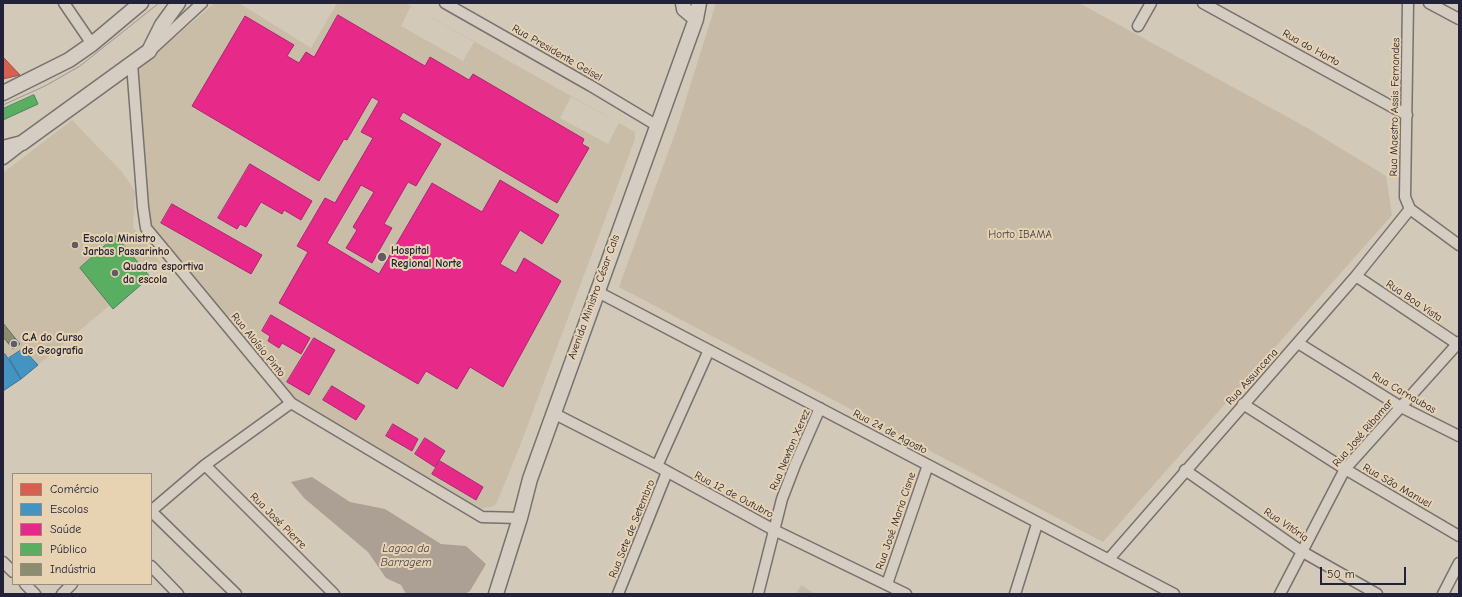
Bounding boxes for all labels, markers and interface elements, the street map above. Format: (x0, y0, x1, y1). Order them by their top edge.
street label: Rua Presidente Geisel (509, 22, 605, 84)
street label: Rua do Horto (1280, 27, 1342, 69)
street label: Rua Maestro Assis Fernandes (1387, 37, 1403, 177)
park label: Horto IBAMA (988, 228, 1052, 242)
place label: Escola Ministro Jarbas Passarinho (83, 232, 169, 258)
street label: Avenida Ministro César Cals (565, 233, 623, 361)
marker: Escola Ministro Jarbas Passarinho (70, 240, 80, 250)
place label: Hospital Regional Norte (391, 244, 461, 270)
marker: Hospital Regional Norte (376, 251, 388, 263)
place label: Quadra esportiva da escola (123, 260, 204, 286)
marker: Quadra esportiva da escola (110, 268, 120, 278)
street label: Rua Boa Vista (1383, 277, 1445, 325)
street label: Rua Aloísio Pinto (228, 310, 288, 380)
place label: C.A do Curso de Geografia (22, 331, 83, 357)
marker: C.A do Curso de Geografia (9, 339, 19, 349)
street label: Rua Assuncena (1223, 346, 1281, 408)
street label: Rua Carnaubas (1370, 369, 1438, 417)
street label: Rua José Ribamar (1330, 396, 1396, 470)
street label: Rua Newton Xerez (767, 407, 813, 493)
street label: Rua 24 de Agosto (851, 407, 929, 457)
street label: Rua São Manuel (1360, 461, 1434, 511)
street label: Rua 12 de Outubro (692, 469, 776, 521)
street label: Rua José Maria Cisne (873, 470, 919, 572)
legend (12, 473, 152, 585)
street label: Rua Sete de Setembro (606, 478, 658, 580)
text: Comércio (50, 482, 99, 496)
street label: Rua José Pierre (247, 490, 309, 552)
text: Escolas (50, 502, 88, 516)
street label: Rua Vitória (1261, 505, 1311, 545)
text: Saúde (50, 522, 81, 536)
text: Público (50, 542, 87, 556)
water label: Lagoa da Barragem (380, 542, 432, 570)
scale bar (1322, 559, 1408, 585)
text: Indústria (50, 562, 96, 576)
text: 50 m (1327, 567, 1355, 581)

